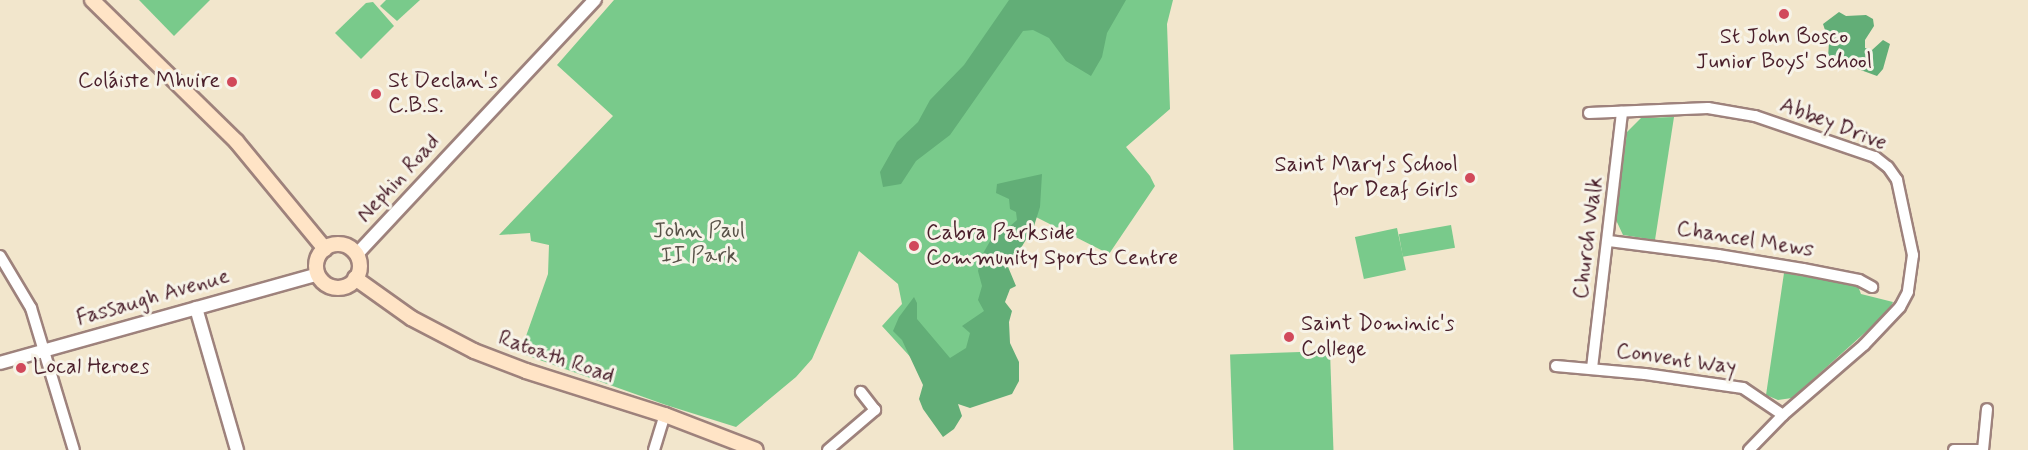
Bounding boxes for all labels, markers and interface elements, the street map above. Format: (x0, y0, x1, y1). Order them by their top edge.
marker: St John Bosco Junior Boys' School (1777, 7, 1791, 21)
place label: St John Bosco Junior Boys' School (1696, 24, 1872, 76)
place label: St Declan's C.B.S. (388, 68, 490, 119)
place label: Coláiste Mhuire (76, 69, 220, 95)
marker: Coláiste Mhuire (225, 75, 239, 89)
marker: St Declan's C.B.S. (369, 87, 383, 101)
street label: Abbey Drive (1776, 93, 1890, 157)
street label: Nephin Road (352, 130, 446, 228)
place label: Saint Mary's School for Deaf Girls (1274, 152, 1458, 204)
marker: Saint Mary's School for Deaf Girls (1463, 171, 1477, 185)
street label: Church Walk (1568, 175, 1610, 301)
street label: Chancel Mews (1675, 216, 1815, 264)
park label: John Paul II Park (653, 218, 745, 270)
place label: Cabra Parkside Community Sports Centre (926, 220, 1182, 272)
marker: Cabra Parkside Community Sports Centre (907, 239, 921, 253)
street label: Fassaugh Avenue (73, 263, 233, 333)
place label: Saint Dominic's College (1301, 311, 1455, 362)
street label: Ratoath Road (494, 326, 618, 390)
marker: Saint Dominic's College (1282, 330, 1296, 344)
street label: Convent Way (1613, 338, 1739, 382)
place label: Local Heroes (33, 355, 150, 381)
marker: Local Heroes (14, 361, 28, 375)

